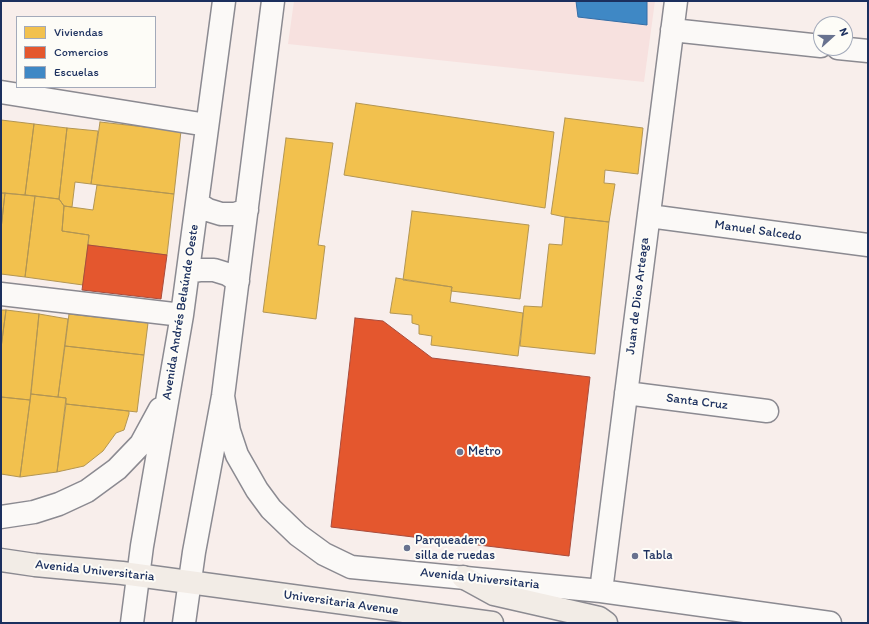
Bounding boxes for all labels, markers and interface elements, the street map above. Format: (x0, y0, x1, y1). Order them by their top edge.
legend (16, 16, 156, 88)
north arrow (813, 16, 853, 56)
text: Viviendas (54, 25, 103, 39)
text: N (836, 26, 851, 38)
text: Comercios (54, 45, 108, 59)
text: Escuelas (54, 65, 99, 79)
street label: Manuel Salcedo (713, 217, 803, 245)
street label: Avenida Andrés Belaúnde Oeste (159, 223, 203, 401)
street label: Juan de Dios Arteaga (623, 237, 653, 355)
street label: Santa Cruz (665, 390, 729, 414)
place label: Metro (468, 444, 501, 460)
marker: Metro (455, 447, 465, 457)
place label: Parqueadero silla de ruedas (415, 533, 495, 564)
marker: Parqueadero silla de ruedas (402, 543, 412, 553)
place label: Tabla (643, 548, 673, 564)
marker: Tabla (630, 551, 640, 561)
street label: Avenida Universitaria (35, 557, 155, 585)
street label: Avenida Universitaria (420, 565, 540, 593)
street label: Universitaria Avenue (282, 587, 400, 619)

